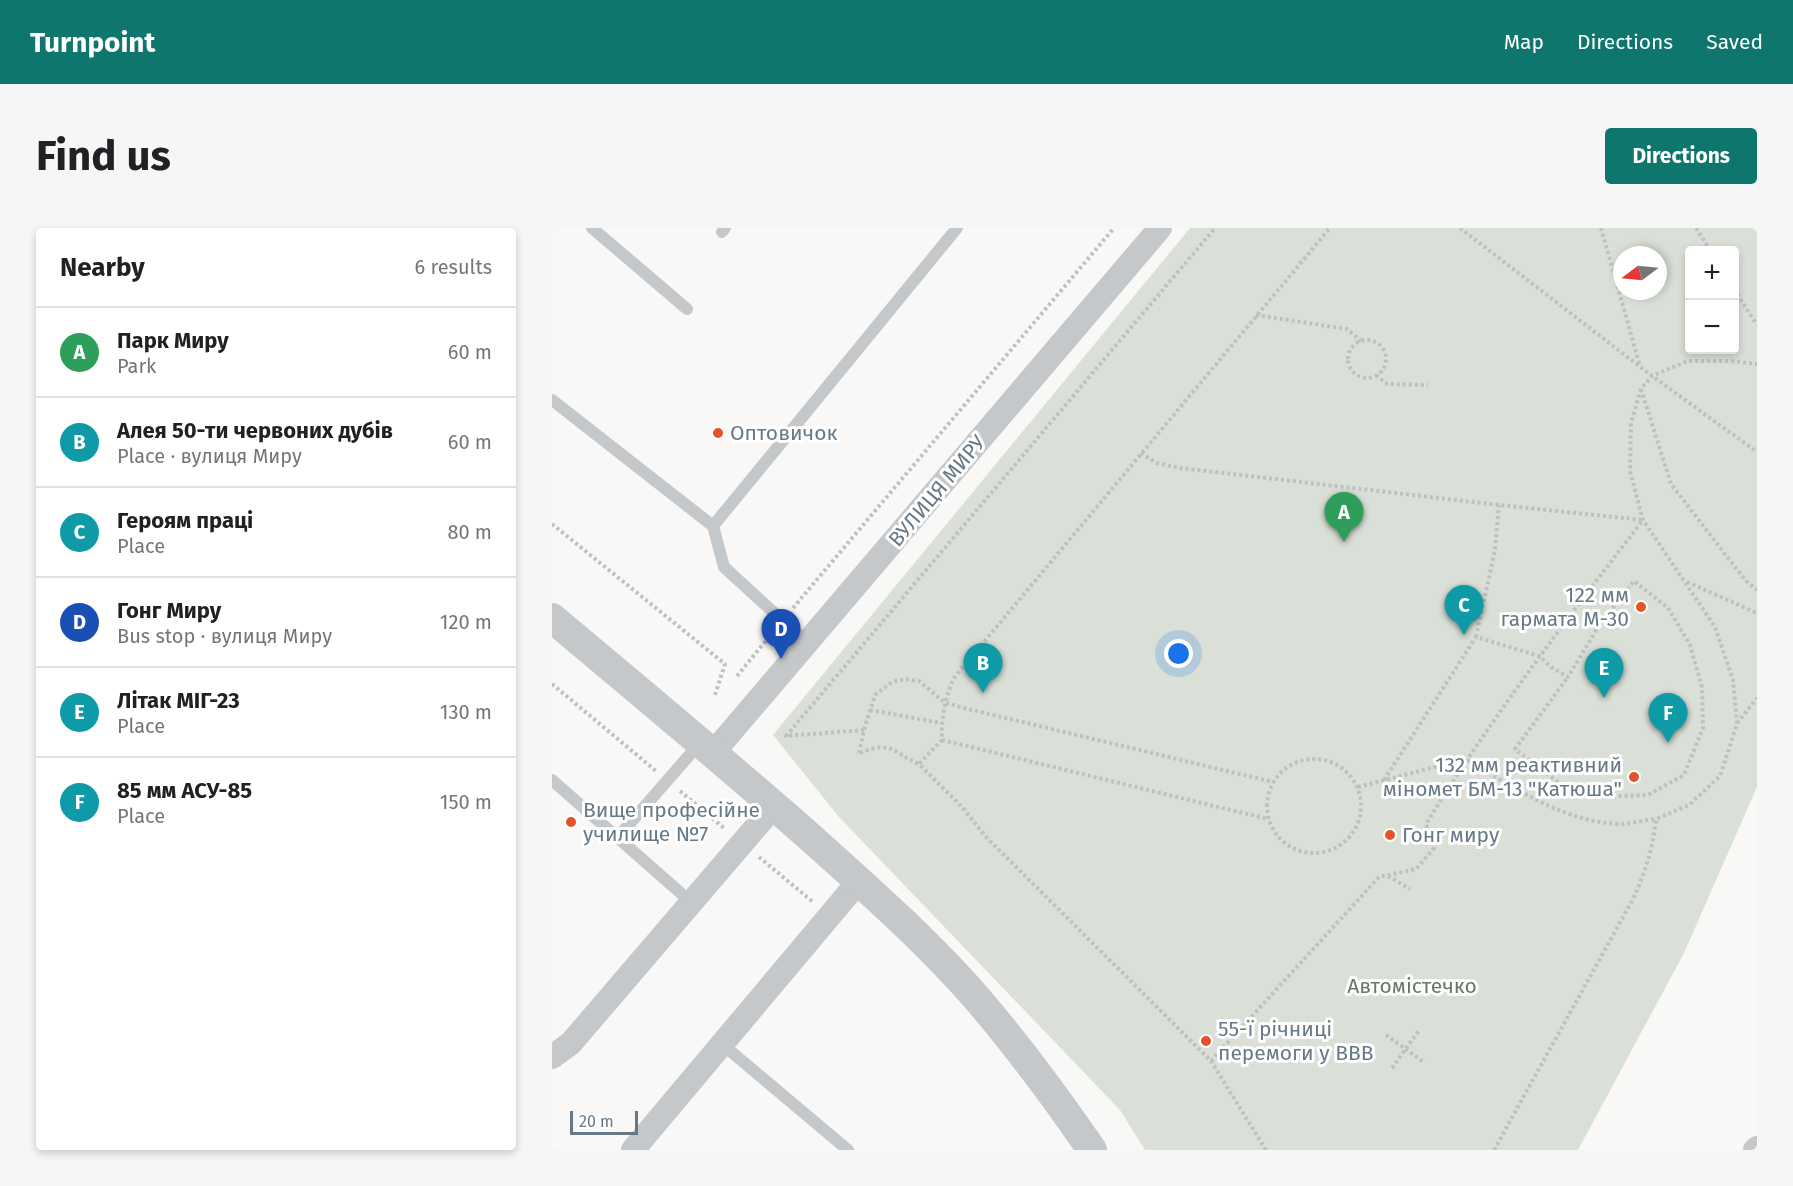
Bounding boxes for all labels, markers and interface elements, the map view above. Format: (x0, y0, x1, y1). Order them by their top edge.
text: Turnpoint (30, 26, 155, 59)
text: Map (1504, 29, 1544, 55)
text: Directions (1577, 29, 1673, 55)
text: Saved (1706, 29, 1763, 55)
button: Directions (1605, 128, 1757, 184)
text: Find us (36, 131, 171, 181)
north arrow (1613, 246, 1667, 300)
map controls (1685, 246, 1739, 354)
button: + (1685, 246, 1739, 300)
text: Nearby (60, 252, 145, 283)
text: 6 results (415, 255, 492, 279)
button: − (1685, 300, 1739, 354)
text: Парк Миру (117, 327, 229, 354)
text: A (74, 340, 85, 364)
text: 60 m (448, 340, 492, 364)
text: Park (117, 354, 156, 378)
text: Алея 50-ти червоних дубів (117, 417, 393, 444)
place label: Оптовичок (730, 420, 837, 446)
marker: Оптовичок (711, 426, 725, 440)
text: B (73, 430, 86, 454)
text: 60 m (448, 430, 492, 454)
street label: ВУЛИЦЯ МИРУ (883, 430, 992, 552)
text: Place · вулиця Миру (117, 444, 302, 468)
pin: A (1324, 492, 1364, 542)
text: Героям працi (117, 507, 253, 534)
text: C (74, 520, 85, 544)
text: 80 m (447, 520, 492, 544)
text: Place (117, 534, 165, 558)
place label: 122 мм гармата М-30 (1500, 582, 1629, 632)
pin: C (1444, 586, 1484, 635)
text: Гонг Миру (117, 597, 221, 624)
marker: 122 мм гармата М-30 (1634, 600, 1648, 614)
text: D (73, 610, 86, 634)
text: 120 m (440, 610, 492, 634)
pin: D (762, 610, 800, 659)
text: Bus stop · вулиця Миру (117, 624, 332, 648)
your location (1164, 639, 1193, 668)
pin: B (964, 644, 1002, 693)
pin: E (1584, 648, 1624, 698)
text: Літак МІГ-23 (117, 687, 240, 714)
pin: F (1648, 694, 1688, 743)
text: E (74, 700, 85, 724)
text: 130 m (440, 700, 492, 724)
text: Place (117, 714, 165, 738)
place label: 132 мм реактивний міномет БМ-13 "Катюша" (1383, 752, 1622, 802)
marker: 132 мм реактивний міномет БМ-13 "Катюша" (1627, 770, 1641, 784)
text: 85 мм АСУ-85 (117, 777, 252, 804)
text: F (75, 790, 84, 814)
text: 150 m (440, 790, 492, 814)
place label: Вище професійне училище №7 (583, 797, 760, 847)
text: Place (117, 804, 165, 828)
marker: Вище професійне училище №7 (564, 815, 578, 829)
place label: Гонг миру (1402, 822, 1500, 848)
marker: Гонг миру (1383, 828, 1397, 842)
park label: Автомістечко (1347, 973, 1477, 999)
place label: 55-ї річниці перемоги у ВВВ (1218, 1016, 1373, 1066)
marker: 55-ї річниці перемоги у ВВВ (1199, 1034, 1213, 1048)
scale bar (570, 1108, 638, 1136)
text: 20 m (579, 1112, 614, 1131)

